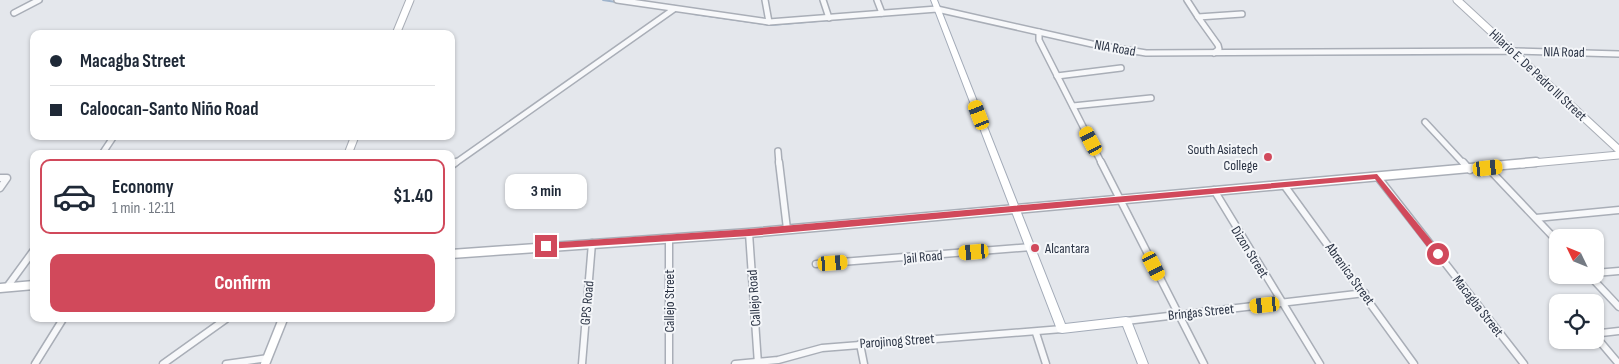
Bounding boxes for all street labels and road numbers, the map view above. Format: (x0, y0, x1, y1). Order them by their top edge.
street label: Hilario E. De Pedro III Street (1486, 25, 1590, 125)
street label: NIA Road (1093, 36, 1137, 60)
street label: NIA Road (1543, 43, 1585, 61)
street label: Dizon Street (1227, 223, 1273, 281)
street label: Abrenica Street (1321, 239, 1378, 308)
street label: Jail Road (902, 247, 943, 267)
street label: Callejo Road (744, 269, 764, 327)
street label: Callejo Street (661, 270, 678, 332)
street label: Macagba Street (1449, 272, 1507, 340)
street label: GPS Road (577, 280, 597, 326)
street label: Bringas Street (1167, 300, 1235, 324)
street label: Parojinog Street (859, 330, 935, 352)

